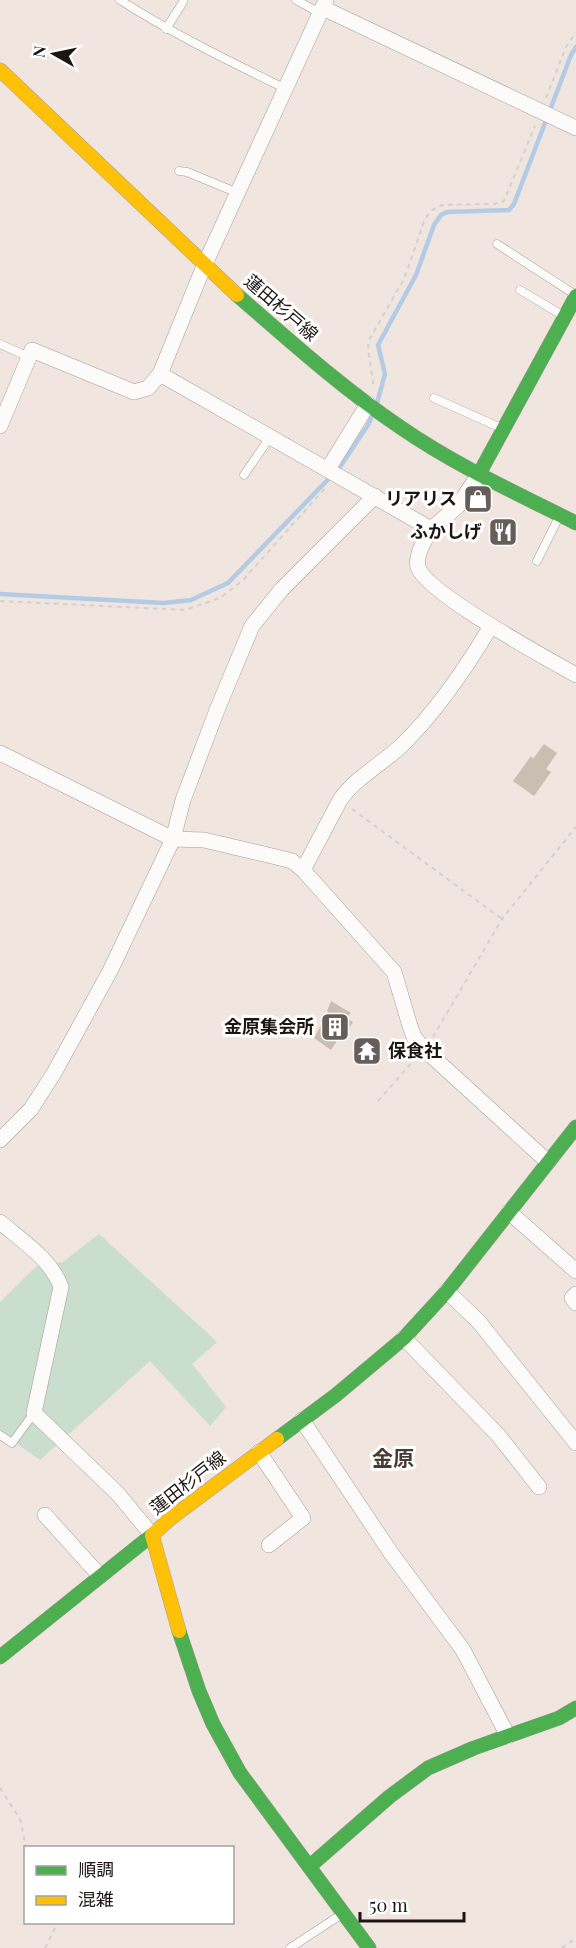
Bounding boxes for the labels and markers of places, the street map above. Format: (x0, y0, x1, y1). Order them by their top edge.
shop icon: リアリス (462, 483, 494, 515)
place label: リアリス (385, 486, 457, 510)
restaurant icon: ふかしげ (487, 516, 519, 548)
place label: ふかしげ (410, 519, 482, 543)
building icon: 金原集会所 (319, 1011, 351, 1043)
place label: 金原集会所 (224, 1014, 314, 1038)
temple icon: 保食社 (351, 1035, 383, 1067)
place label: 保食社 (388, 1038, 442, 1062)

